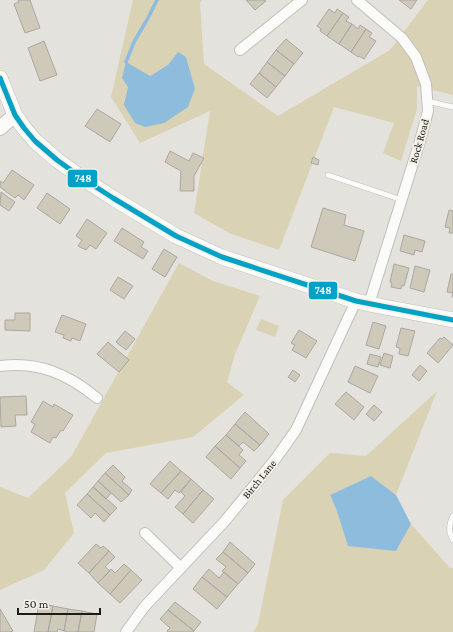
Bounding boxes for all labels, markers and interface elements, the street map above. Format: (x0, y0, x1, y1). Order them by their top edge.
street label: Rock Road (407, 117, 431, 165)
line badge: 748 (67, 169, 98, 188)
text: 748 (74, 172, 92, 184)
line badge: 748 (308, 281, 338, 300)
text: 748 (314, 284, 332, 296)
street label: Birch Lane (240, 457, 278, 501)
scale bar (18, 590, 100, 616)
text: 50 m (24, 597, 49, 611)

